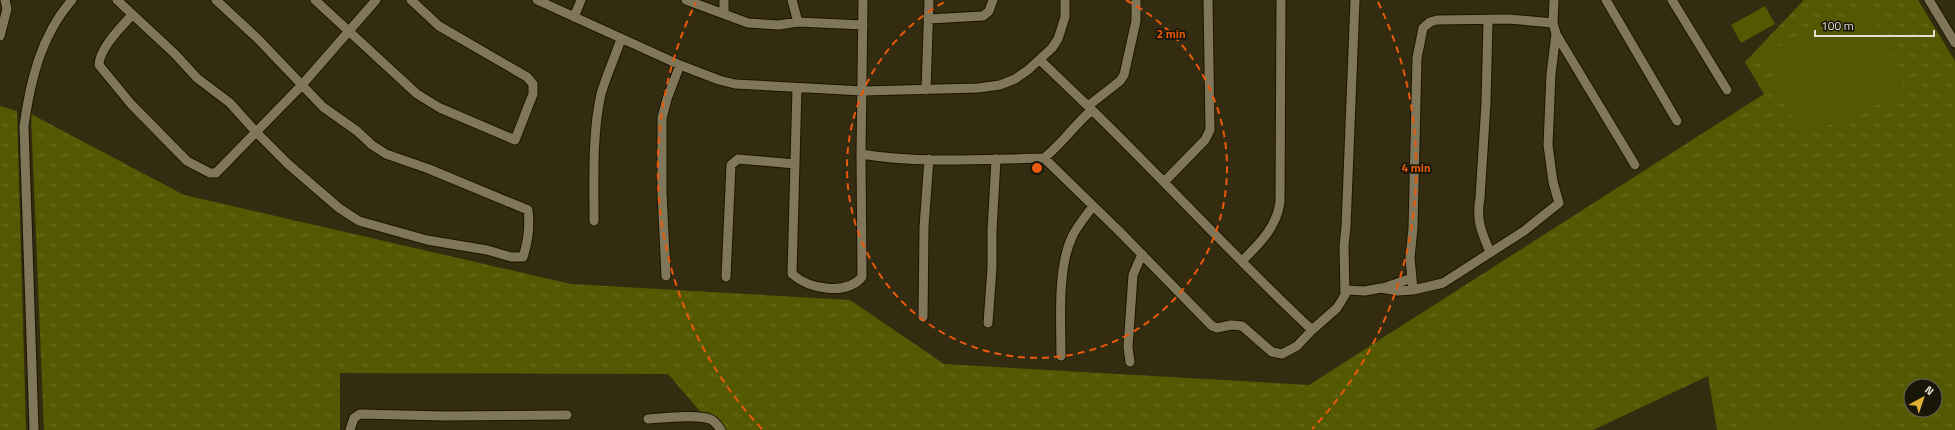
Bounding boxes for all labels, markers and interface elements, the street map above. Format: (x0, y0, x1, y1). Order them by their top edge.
scale bar (1815, 12, 1934, 38)
text: 100 m (1821, 16, 1854, 35)
text: 2 min (1156, 24, 1186, 43)
text: 4 min (1401, 158, 1431, 177)
centre of rings (1030, 161, 1044, 175)
north arrow (1903, 378, 1943, 418)
text: N (1921, 382, 1937, 399)

